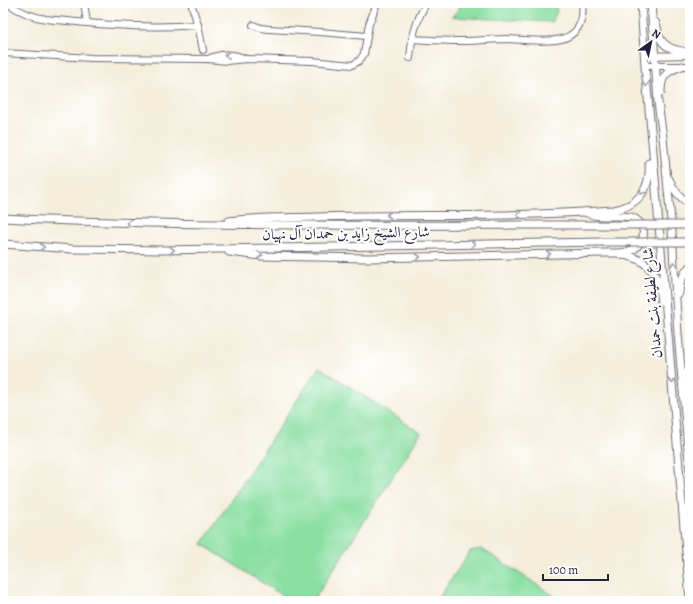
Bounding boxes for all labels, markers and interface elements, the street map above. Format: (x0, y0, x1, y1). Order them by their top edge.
north arrow (631, 22, 671, 62)
text: N (649, 26, 664, 43)
one-way arrow (224, 51, 230, 59)
one-way arrow (642, 81, 651, 87)
one-way arrow (640, 188, 647, 195)
one-way arrow (516, 210, 522, 219)
one-way arrow (386, 211, 392, 219)
one-way arrow (126, 219, 132, 227)
street label: شارع الشيخ زايد بن حمدان آل نهيان (262, 222, 430, 248)
one-way arrow (470, 240, 476, 248)
one-way arrow (39, 242, 45, 251)
one-way arrow (169, 246, 175, 254)
street label: شارع لطيفة بنت حمدان (637, 247, 670, 359)
one-way arrow (545, 250, 551, 258)
one-way arrow (257, 251, 263, 260)
one-way arrow (415, 253, 421, 261)
one-way arrow (669, 261, 678, 267)
one-way arrow (667, 378, 676, 384)
scale bar (543, 556, 608, 582)
text: 100 m (549, 562, 578, 578)

